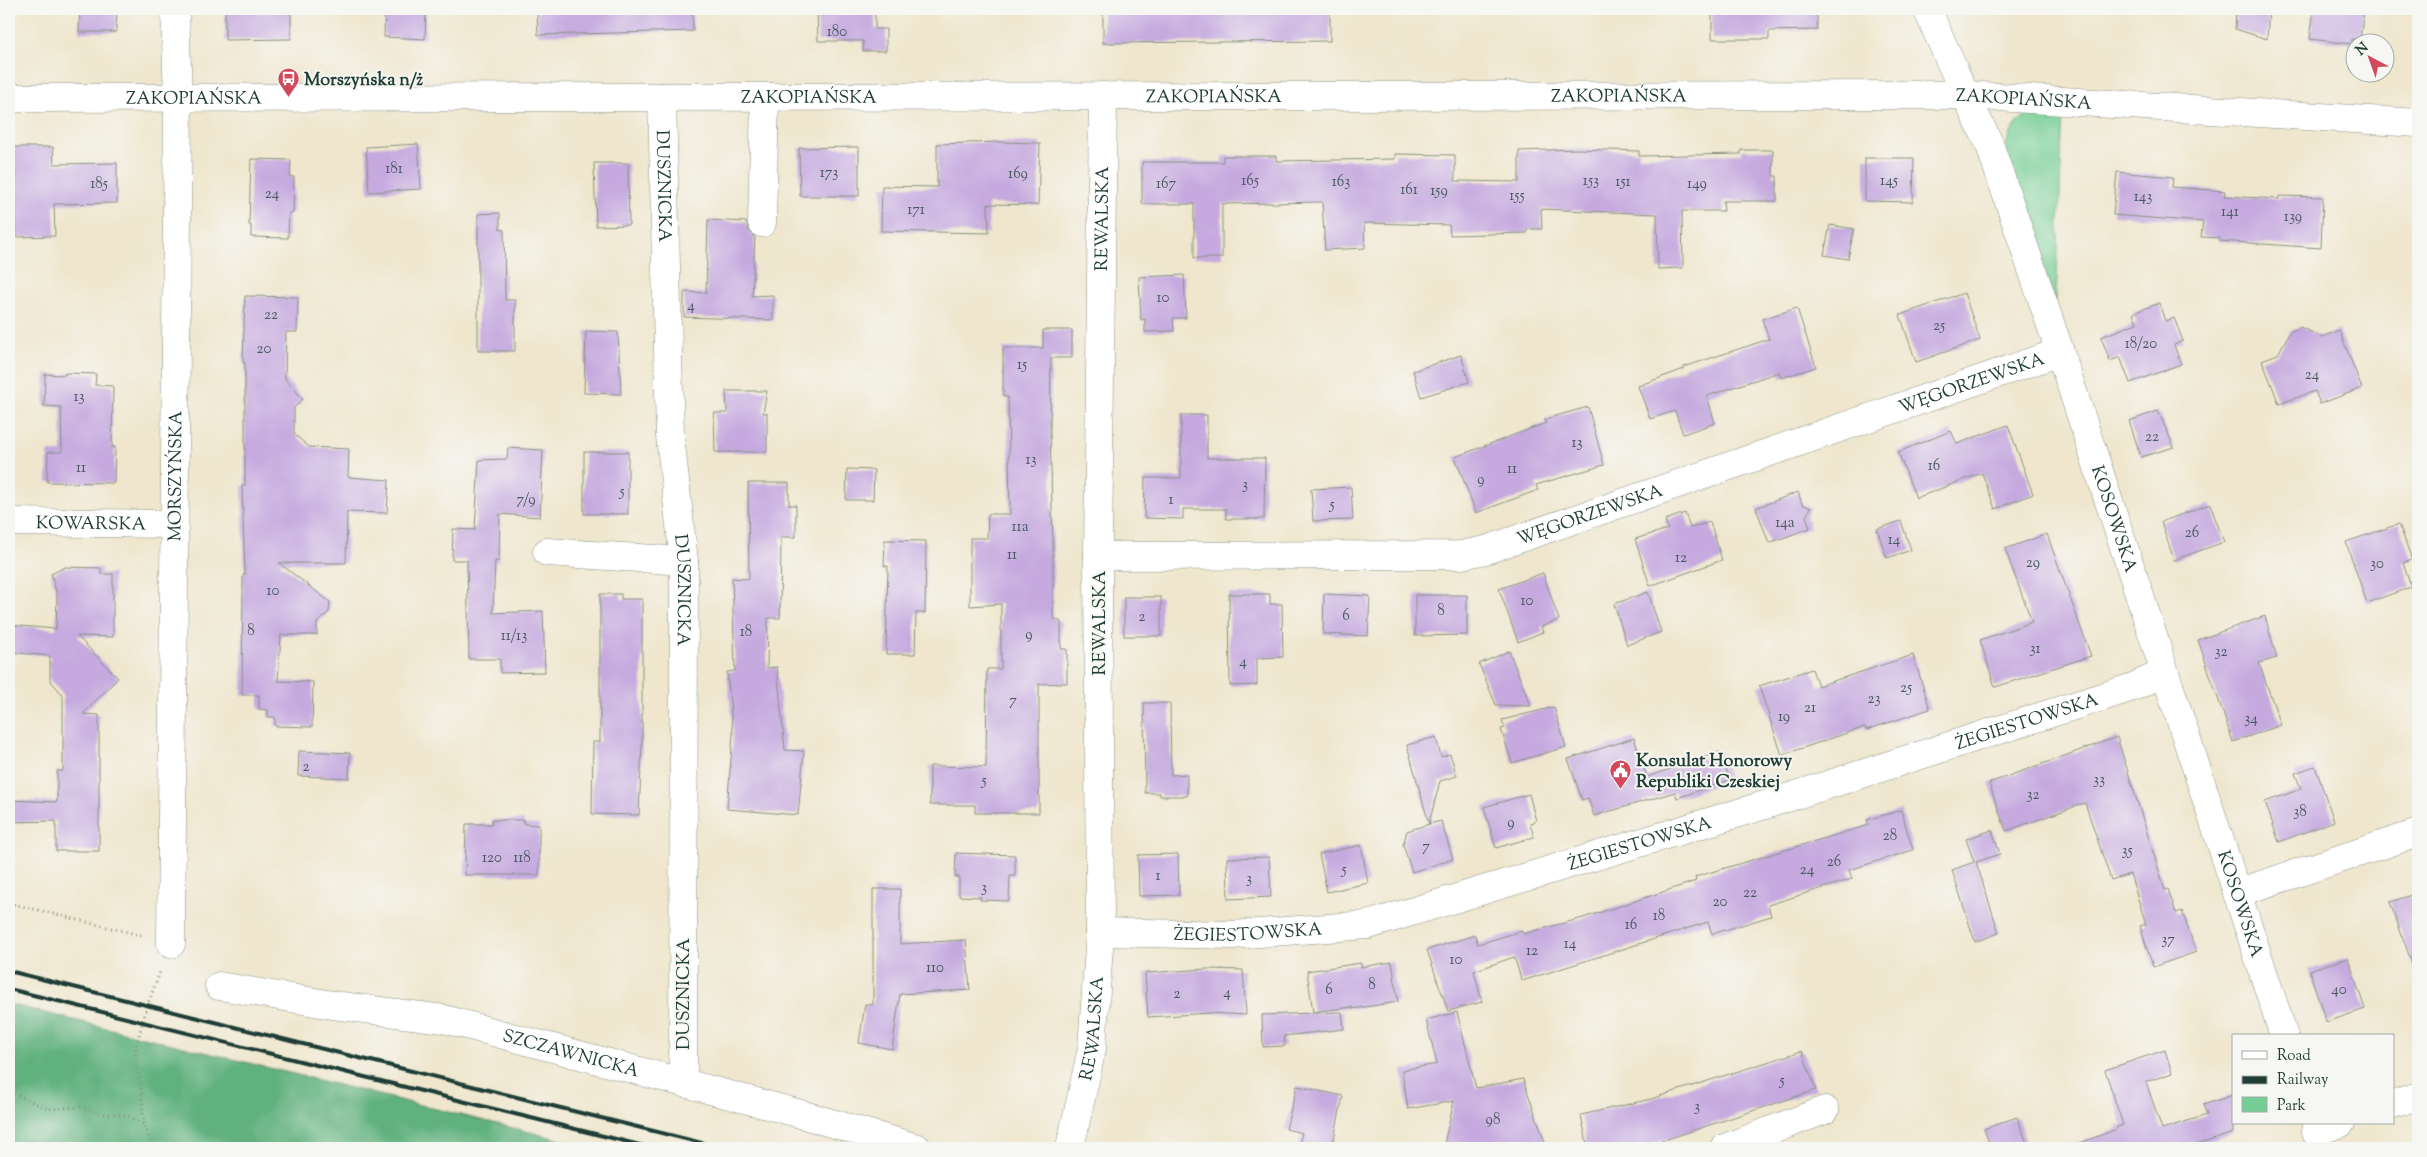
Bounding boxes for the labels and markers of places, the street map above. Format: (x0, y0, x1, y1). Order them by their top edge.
bus stop icon: Morszyńska n/ż (276, 67, 300, 98)
place label: Morszyńska n/ż (304, 68, 423, 94)
place label: Konsulat Honorowy Republiki Czeskiej (1636, 749, 1792, 796)
public building icon: Konsulat Honorowy Republiki Czeskiej (1608, 758, 1632, 789)

